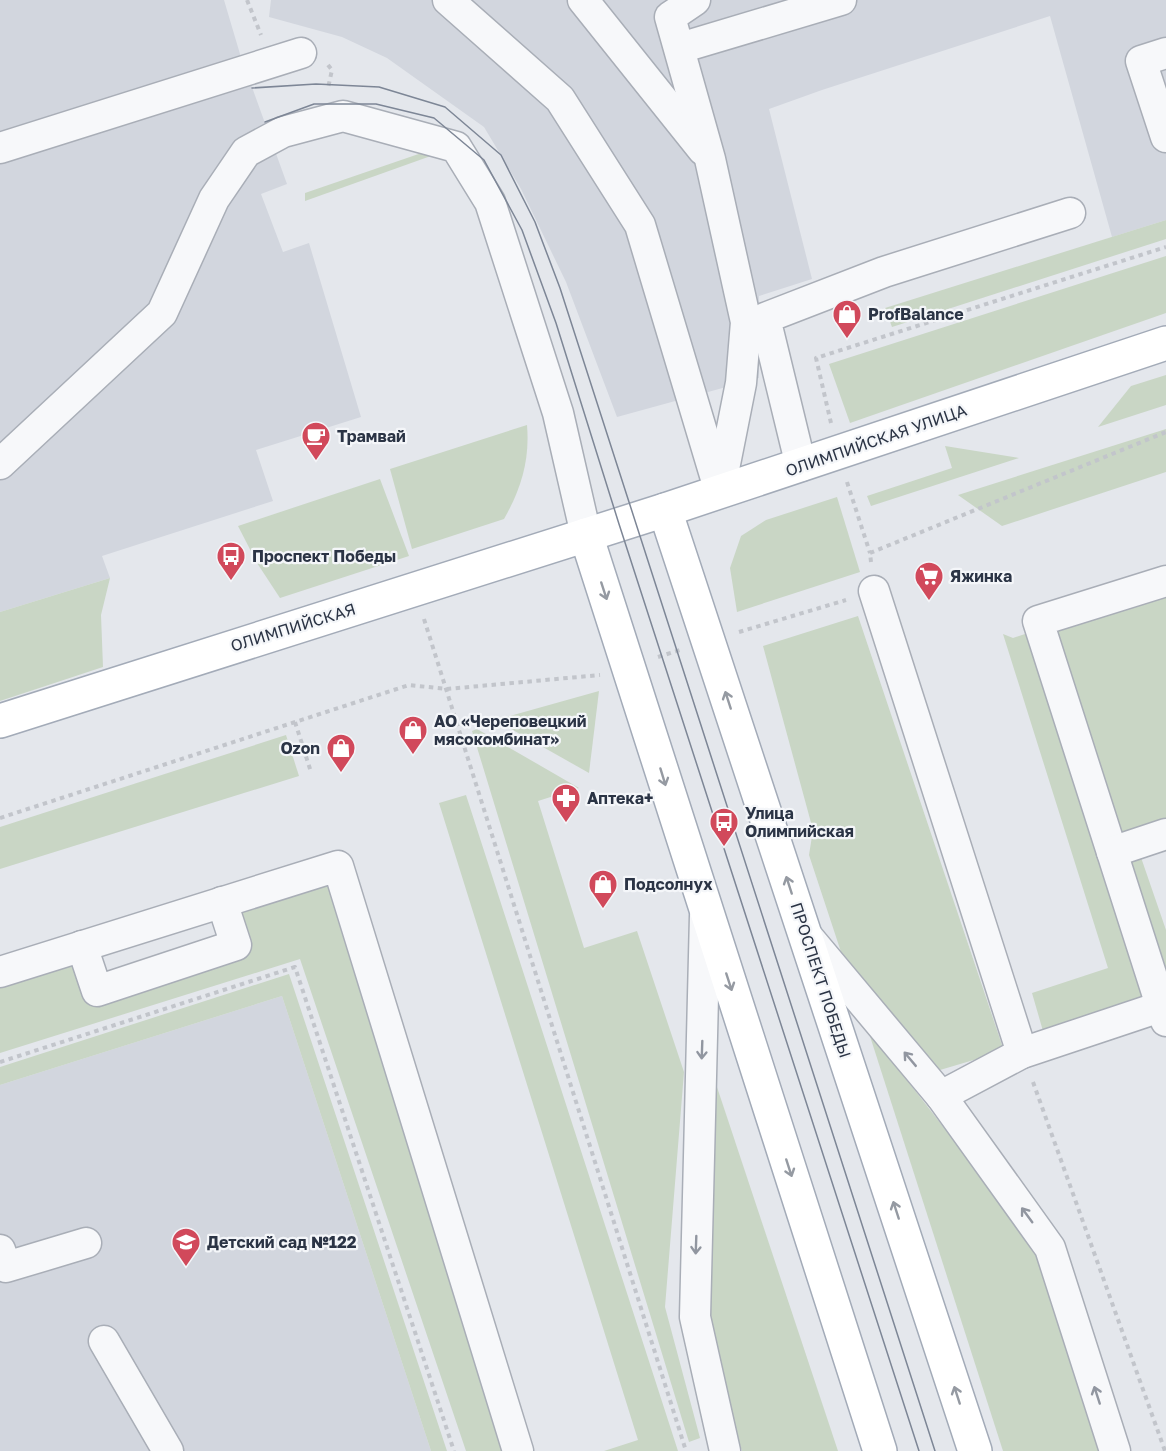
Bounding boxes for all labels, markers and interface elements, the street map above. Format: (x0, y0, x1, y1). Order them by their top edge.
shop icon: ProfBalance (831, 298, 863, 340)
place label: ProfBalance (868, 304, 964, 324)
street label: ОЛИМПИЙСКАЯ УЛИЦА (783, 399, 970, 480)
cafe icon: Трамвай (300, 420, 332, 462)
place label: Трамвай (337, 426, 406, 446)
bus stop icon: Проспект Победы (215, 540, 247, 582)
place label: Проспект Победы (252, 546, 396, 566)
supermarket icon: Яжинка (913, 560, 945, 602)
place label: Яжинка (950, 566, 1012, 586)
one-way arrow (599, 581, 610, 600)
street label: ОЛИМПИЙСКАЯ (228, 598, 358, 656)
one-way arrow (722, 691, 733, 710)
place label: АО «Череповецкий мясокомбинат» (434, 711, 586, 749)
shop icon: АО «Череповецкий мясокомбинат» (397, 714, 429, 756)
shop icon: Ozon (325, 732, 357, 774)
place label: Ozon (280, 738, 320, 758)
one-way arrow (659, 767, 670, 786)
pharmacy icon: Аптека+ (550, 782, 582, 824)
place label: Аптека+ (587, 788, 653, 808)
place label: Улица Олимпийская (745, 803, 854, 841)
bus stop icon: Улица Олимпийская (708, 806, 740, 848)
shop icon: Подсолнух (587, 868, 619, 910)
place label: Подсолнух (624, 874, 713, 894)
one-way arrow (783, 876, 794, 895)
street label: ПРОСПЕКТ ПОБЕДЫ (786, 900, 856, 1060)
one-way arrow (725, 972, 736, 991)
one-way arrow (696, 1039, 707, 1059)
one-way arrow (903, 1052, 917, 1067)
one-way arrow (784, 1158, 795, 1177)
one-way arrow (890, 1201, 901, 1220)
one-way arrow (1021, 1208, 1033, 1224)
school or university icon: Детский сад №122 (170, 1226, 202, 1268)
place label: Детский сад №122 (207, 1232, 357, 1252)
one-way arrow (691, 1234, 702, 1254)
one-way arrow (950, 1386, 961, 1405)
one-way arrow (1091, 1386, 1102, 1405)

